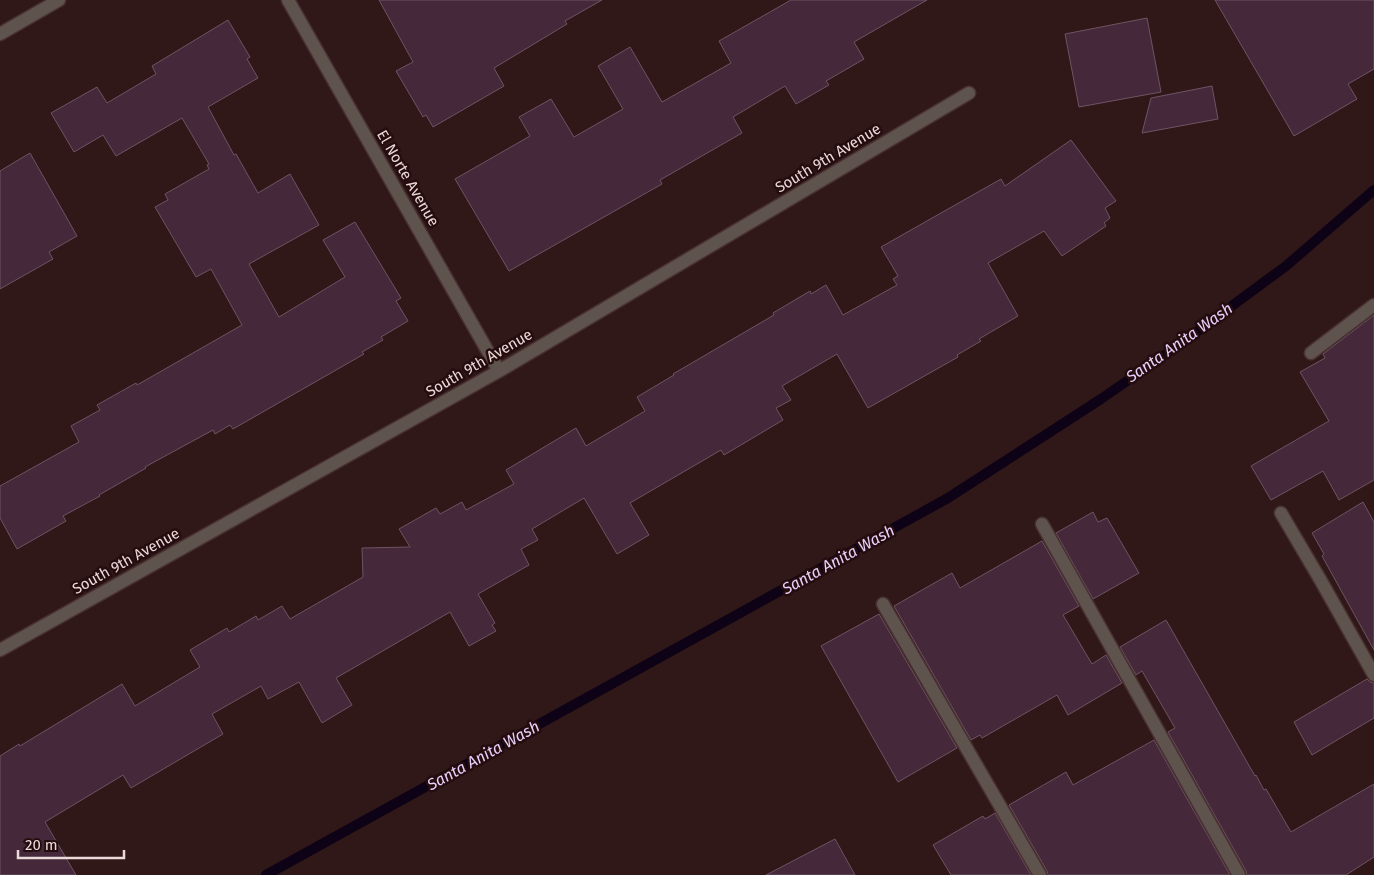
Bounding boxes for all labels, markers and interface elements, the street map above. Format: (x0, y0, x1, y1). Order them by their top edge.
street label: South 9th Avenue (772, 119, 884, 197)
street label: El Norte Avenue (373, 127, 443, 229)
water label: Santa Anita Wash (1122, 299, 1236, 387)
street label: South 9th Avenue (423, 325, 535, 401)
water label: Santa Anita Wash (778, 521, 898, 599)
street label: South 9th Avenue (69, 524, 183, 598)
water label: Santa Anita Wash (423, 717, 543, 795)
scale bar (18, 828, 124, 860)
text: 20 m (25, 836, 58, 854)

